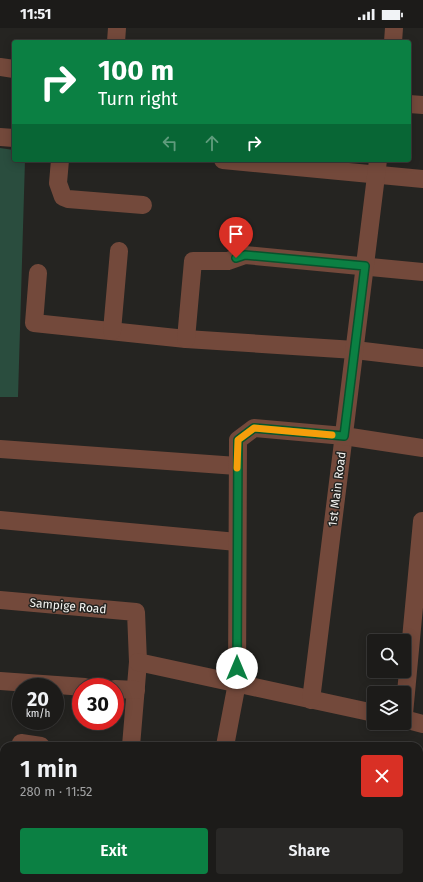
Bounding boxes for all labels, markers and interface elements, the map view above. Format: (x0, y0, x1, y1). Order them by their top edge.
text: 11:51 (20, 5, 52, 23)
text: 100 m (98, 54, 174, 87)
icon: right (32, 56, 84, 108)
text: Turn right (98, 88, 178, 110)
icon: left (159, 132, 181, 154)
icon: ahead (201, 132, 223, 154)
icon: right (243, 132, 265, 154)
pin (219, 217, 253, 258)
icon: arrive (225, 223, 247, 245)
street label: 1st Main Road (325, 451, 349, 527)
street label: Sampige Road (29, 596, 107, 616)
map controls (367, 634, 411, 730)
button: search (367, 634, 411, 678)
position arrow (216, 647, 258, 689)
speed limit sign: 30 (72, 678, 124, 730)
button: layers (367, 686, 411, 730)
text: 20 (27, 687, 49, 711)
text: km/h (26, 708, 50, 720)
text: 1 min (20, 755, 78, 783)
button: close (361, 755, 403, 797)
text: 280 m · 11:52 (20, 784, 93, 799)
button: Exit (20, 828, 208, 874)
button: Share (216, 828, 403, 874)

